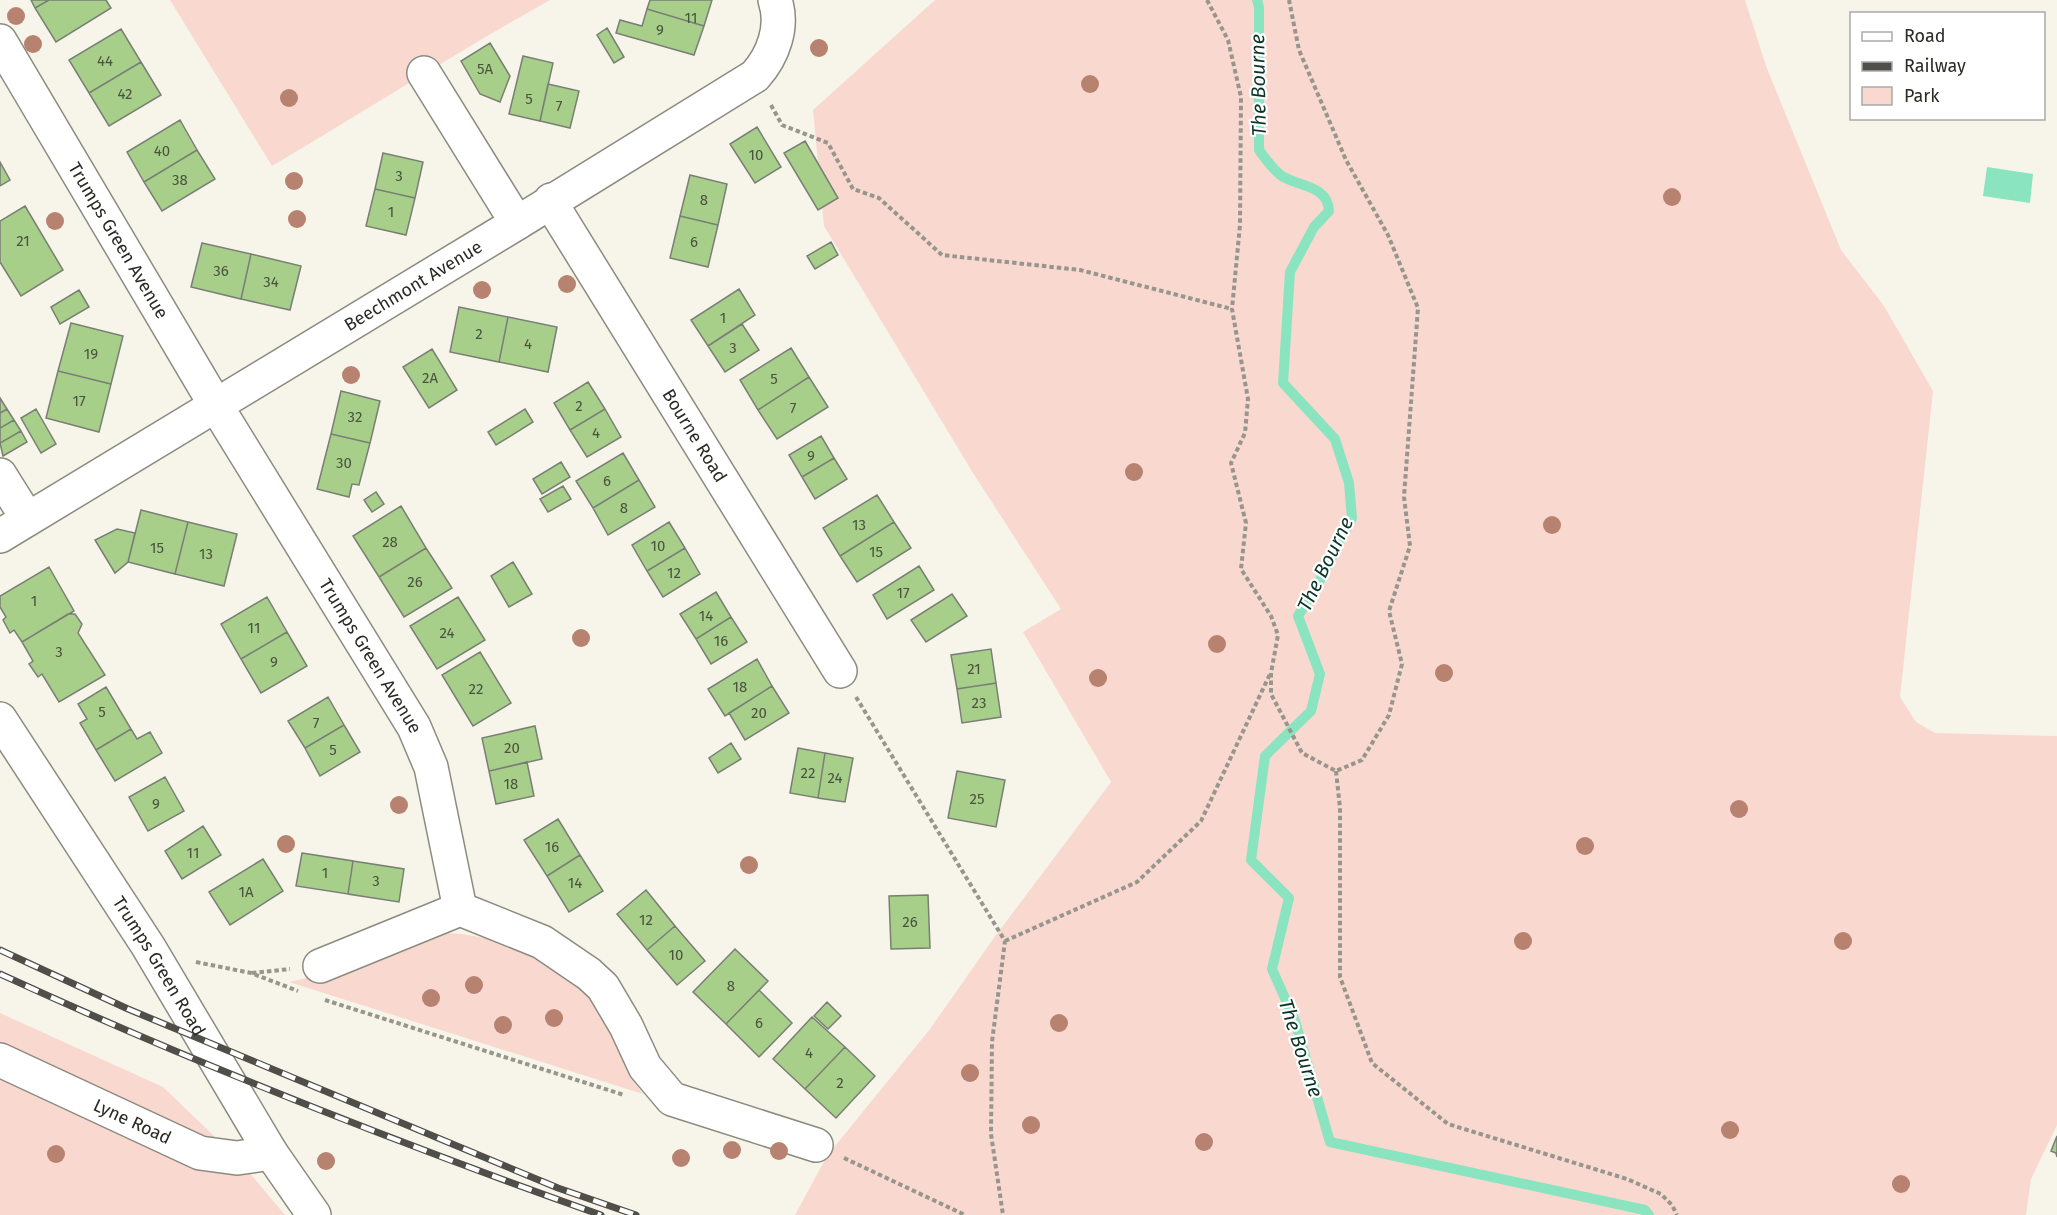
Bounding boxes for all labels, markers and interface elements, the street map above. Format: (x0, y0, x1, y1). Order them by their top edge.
house number: 11 (685, 9, 697, 27)
legend (1850, 12, 2045, 120)
house number: 9 (656, 21, 664, 39)
text: Road (1904, 25, 1946, 47)
water label: The Bourne (1245, 34, 1271, 136)
house number: 44 (97, 52, 113, 70)
text: Railway (1904, 55, 1966, 77)
house number: 5A (477, 60, 493, 78)
house number: 42 (117, 85, 133, 103)
text: Park (1904, 85, 1940, 107)
house number: 5 (525, 90, 533, 108)
house number: 7 (556, 97, 563, 115)
house number: 40 (154, 142, 170, 160)
house number: 10 (749, 146, 763, 164)
street label: Trumps Green Avenue (63, 158, 173, 323)
house number: 3 (395, 167, 403, 185)
house number: 38 (172, 171, 188, 189)
house number: 8 (700, 191, 708, 209)
house number: 1 (388, 203, 394, 221)
house number: 21 (16, 232, 30, 250)
house number: 6 (690, 233, 698, 251)
street label: Beechmont Avenue (340, 236, 486, 336)
house number: 36 (213, 262, 229, 280)
house number: 34 (263, 273, 279, 291)
house number: 1 (720, 309, 726, 327)
house number: 2 (475, 325, 483, 343)
house number: 4 (524, 335, 532, 353)
house number: 3 (729, 339, 737, 357)
house number: 19 (84, 345, 98, 363)
house number: 2A (422, 369, 438, 387)
house number: 5 (770, 370, 778, 388)
street label: Bourne Road (657, 385, 732, 486)
house number: 17 (72, 392, 86, 410)
house number: 2 (575, 397, 583, 415)
house number: 7 (790, 399, 797, 417)
house number: 32 (348, 408, 362, 426)
house number: 4 (592, 424, 600, 442)
house number: 9 (807, 447, 815, 465)
house number: 30 (336, 454, 352, 472)
house number: 6 (603, 472, 611, 490)
house number: 8 (620, 499, 628, 517)
water label: The Bourne (1292, 513, 1358, 615)
house number: 13 (852, 516, 866, 534)
house number: 28 (382, 533, 398, 551)
house number: 10 (651, 537, 665, 555)
house number: 15 (150, 539, 164, 557)
house number: 15 (869, 543, 883, 561)
house number: 13 (199, 545, 213, 563)
house number: 12 (667, 564, 681, 582)
house number: 26 (407, 573, 423, 591)
street label: Trumps Green Avenue (314, 575, 426, 737)
house number: 17 (896, 584, 910, 602)
house number: 1 (31, 592, 37, 610)
house number: 14 (699, 607, 713, 625)
house number: 11 (248, 619, 260, 637)
house number: 24 (439, 624, 455, 642)
house number: 16 (714, 632, 728, 650)
house number: 3 (55, 643, 63, 661)
house number: 9 (270, 653, 278, 671)
house number: 21 (967, 660, 981, 678)
house number: 18 (733, 678, 747, 696)
house number: 22 (469, 680, 483, 698)
house number: 23 (972, 694, 986, 712)
house number: 5 (98, 703, 106, 721)
house number: 20 (751, 704, 767, 722)
house number: 7 (313, 714, 320, 732)
house number: 20 (504, 739, 520, 757)
house number: 5 (329, 741, 337, 759)
house number: 22 (801, 764, 815, 782)
house number: 24 (827, 769, 843, 787)
house number: 18 (504, 775, 518, 793)
house number: 25 (970, 790, 984, 808)
house number: 9 (152, 795, 160, 813)
house number: 16 (545, 838, 559, 856)
house number: 11 (187, 844, 199, 862)
house number: 1 (322, 864, 328, 882)
house number: 3 (372, 872, 380, 890)
house number: 14 (568, 874, 582, 892)
house number: 1A (238, 883, 254, 901)
street label: Trumps Green Road (108, 892, 210, 1040)
house number: 12 (639, 911, 653, 929)
house number: 26 (902, 913, 918, 931)
house number: 10 (669, 946, 683, 964)
house number: 8 (727, 977, 735, 995)
water label: The Bourne (1274, 996, 1328, 1100)
house number: 6 (755, 1014, 763, 1032)
house number: 4 (805, 1044, 813, 1062)
house number: 2 (836, 1074, 844, 1092)
street label: Lyne Road (90, 1094, 175, 1149)

